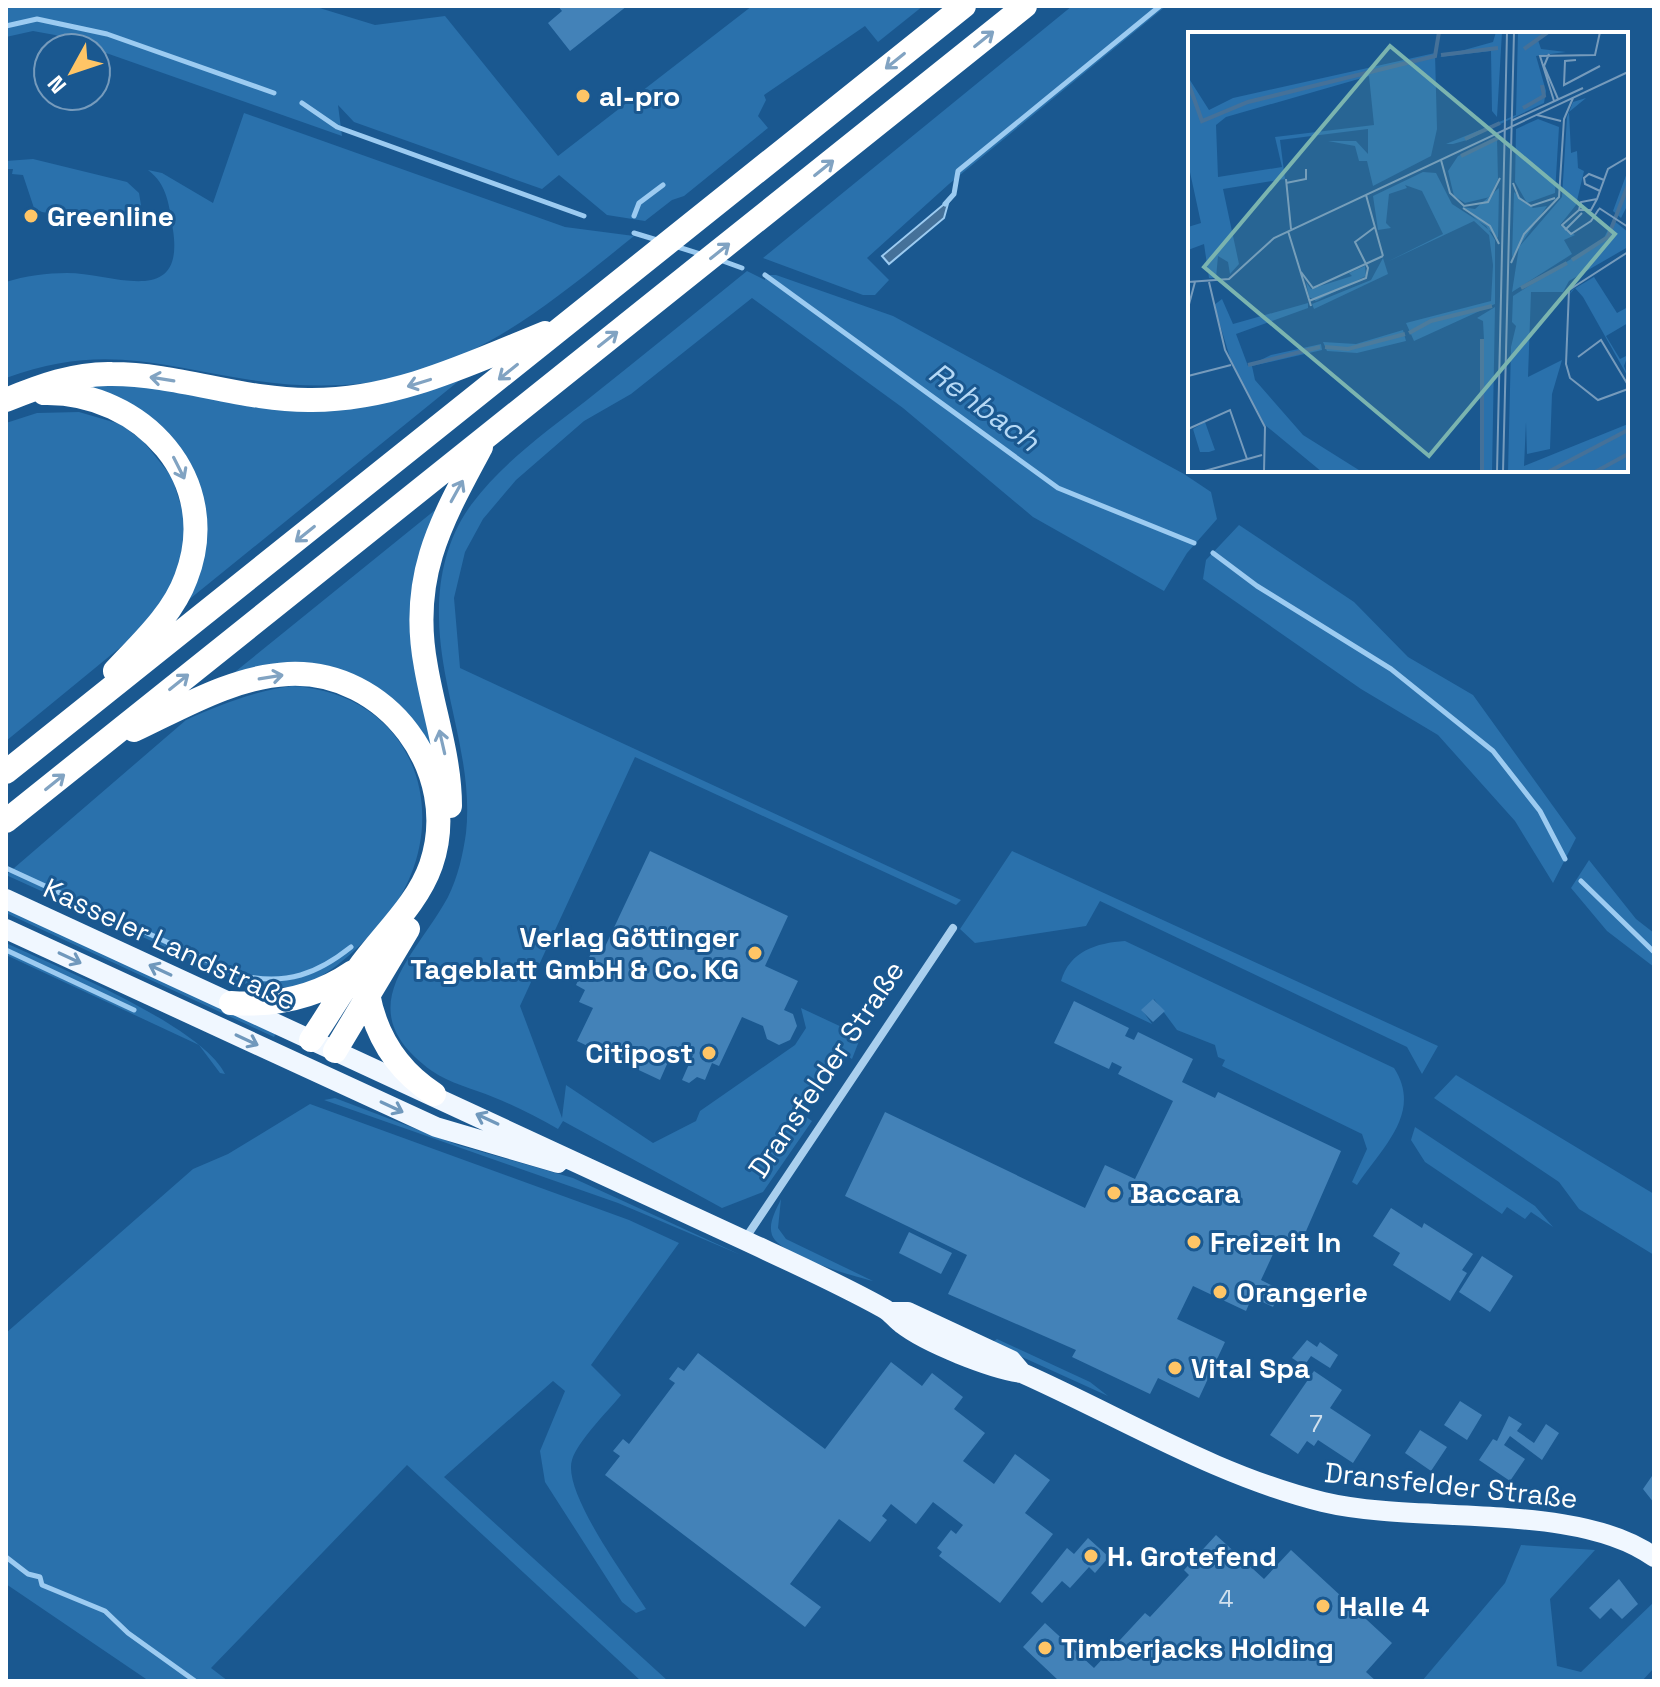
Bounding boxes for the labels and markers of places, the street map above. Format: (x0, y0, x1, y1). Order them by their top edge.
place label: al-pro (599, 78, 680, 114)
marker: al-pro (574, 87, 592, 105)
place label: Greenline (47, 198, 174, 234)
marker: Greenline (22, 207, 40, 225)
place label: Verlag Göttinger Tageblatt GmbH & Co. KG (410, 919, 739, 987)
marker: Verlag Göttinger Tageblatt GmbH & Co. KG (746, 944, 764, 962)
place label: Citipost (585, 1035, 693, 1071)
marker: Citipost (700, 1044, 718, 1062)
place label: Baccara (1130, 1175, 1240, 1211)
marker: Baccara (1105, 1184, 1123, 1202)
place label: Freizeit In (1210, 1224, 1342, 1260)
marker: Freizeit In (1185, 1233, 1203, 1251)
place label: Orangerie (1236, 1274, 1368, 1310)
marker: Orangerie (1211, 1283, 1229, 1301)
place label: Vital Spa (1191, 1350, 1310, 1386)
marker: Vital Spa (1166, 1359, 1184, 1377)
place label: H. Grotefend (1107, 1538, 1277, 1574)
marker: H. Grotefend (1082, 1547, 1100, 1565)
place label: Halle 4 (1339, 1588, 1430, 1624)
marker: Halle 4 (1314, 1597, 1332, 1615)
place label: Timberjacks Holding (1061, 1630, 1334, 1666)
marker: Timberjacks Holding (1036, 1639, 1054, 1657)

